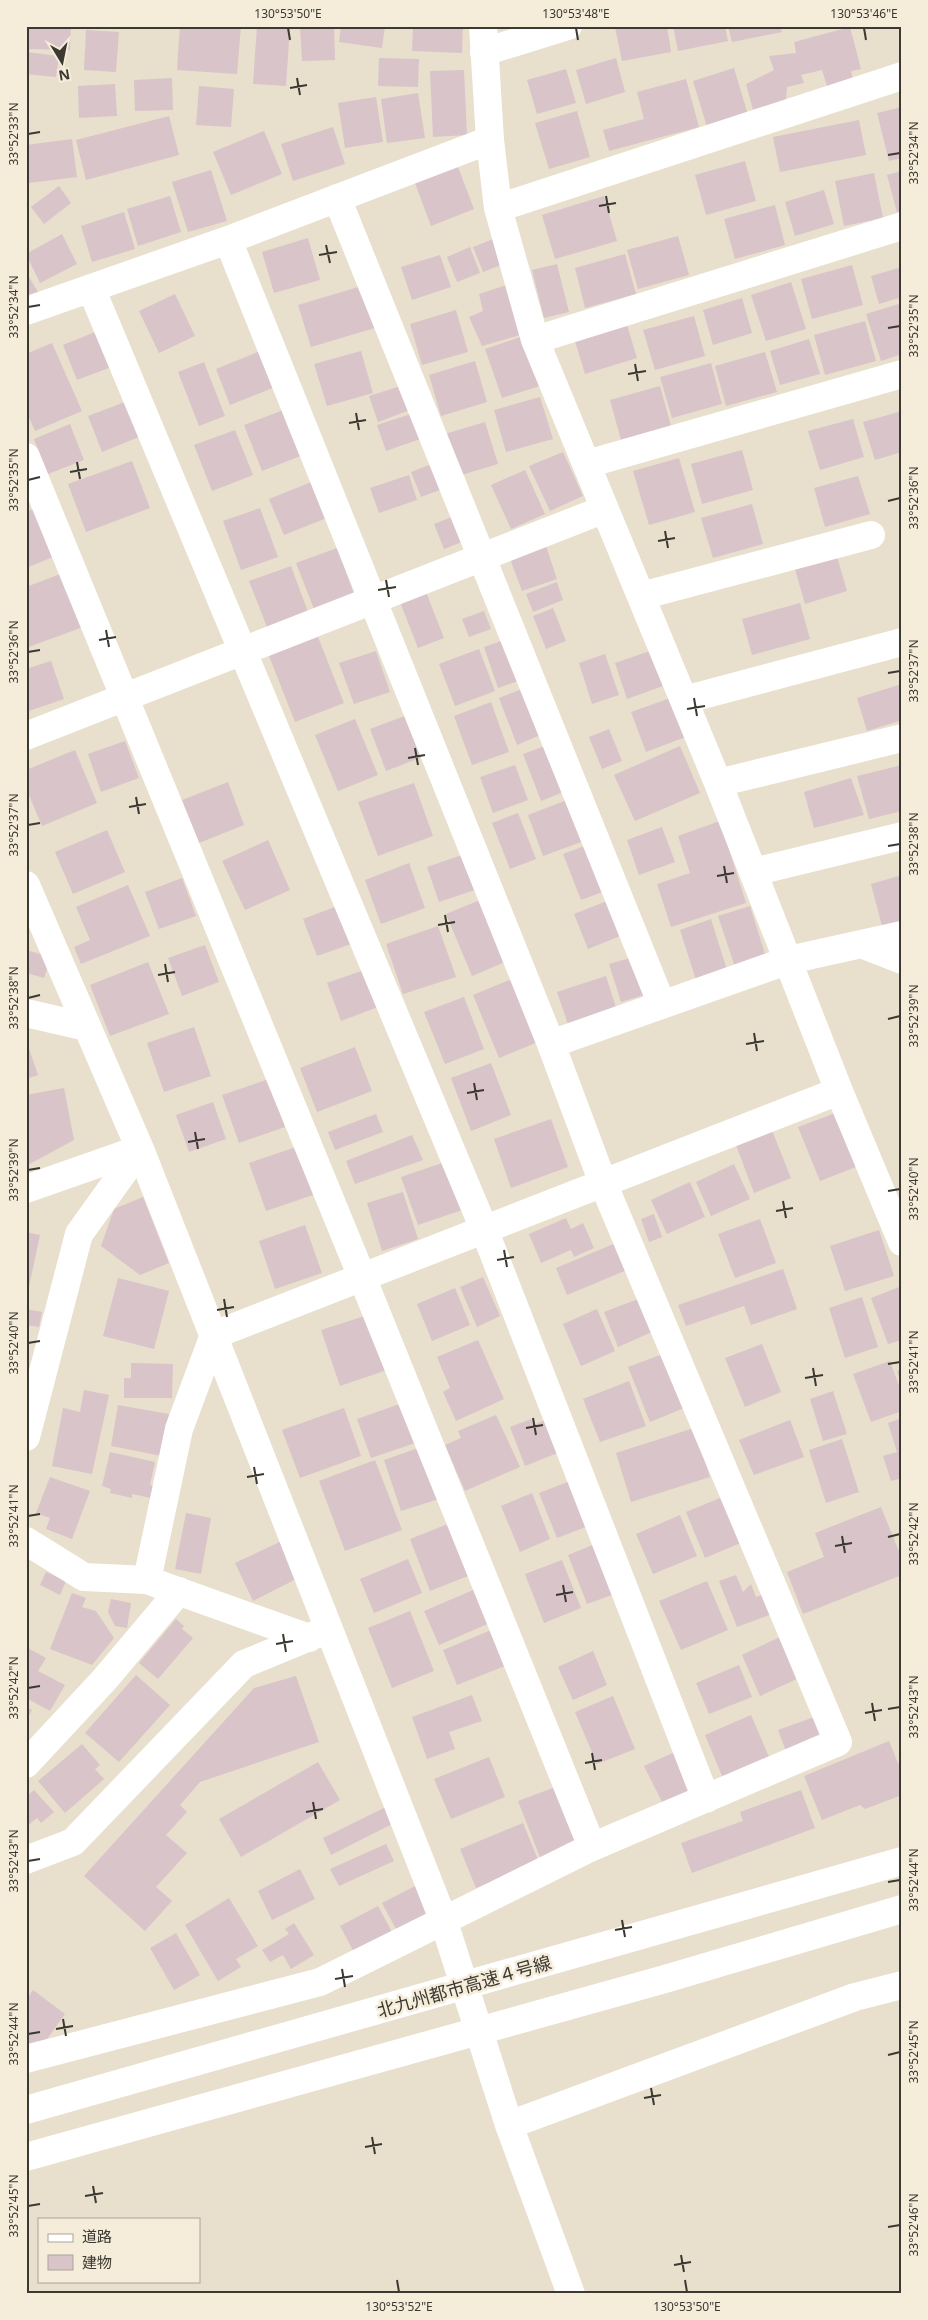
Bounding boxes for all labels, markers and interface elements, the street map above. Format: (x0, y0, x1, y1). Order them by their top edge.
text: 130°53'50"E (254, 5, 322, 22)
text: 130°53'48"E (542, 5, 610, 22)
text: 130°53'46"E (830, 5, 898, 22)
north arrow (38, 38, 88, 88)
text: N (57, 65, 72, 86)
text: 33°52'33"N (5, 102, 22, 166)
text: 33°52'34"N (905, 121, 922, 185)
text: 33°52'34"N (5, 275, 22, 339)
text: 33°52'35"N (905, 294, 922, 358)
text: 33°52'35"N (5, 448, 22, 512)
text: 33°52'36"N (905, 466, 922, 530)
text: 33°52'36"N (5, 620, 22, 684)
text: 33°52'37"N (905, 639, 922, 703)
text: 33°52'37"N (5, 793, 22, 857)
text: 33°52'38"N (905, 812, 922, 876)
text: 33°52'38"N (5, 966, 22, 1030)
text: 33°52'39"N (905, 984, 922, 1048)
text: 33°52'39"N (5, 1138, 22, 1202)
text: 33°52'40"N (905, 1157, 922, 1221)
text: 33°52'40"N (5, 1311, 22, 1375)
text: 33°52'41"N (905, 1330, 922, 1394)
text: 33°52'41"N (5, 1484, 22, 1548)
text: 33°52'42"N (905, 1502, 922, 1566)
text: 33°52'42"N (5, 1656, 22, 1720)
text: 33°52'43"N (905, 1675, 922, 1739)
text: 33°52'43"N (5, 1829, 22, 1893)
text: 33°52'44"N (905, 1848, 922, 1912)
street label: 北九州都市高速４号線 (374, 1950, 554, 2022)
text: 33°52'44"N (5, 2002, 22, 2066)
text: 33°52'45"N (905, 2020, 922, 2084)
text: 33°52'45"N (5, 2174, 22, 2238)
text: 33°52'46"N (905, 2193, 922, 2257)
legend (38, 2218, 200, 2282)
text: 道路 (82, 2226, 112, 2246)
text: 建物 (82, 2252, 112, 2272)
text: 130°53'52"E (365, 2298, 433, 2315)
text: 130°53'50"E (653, 2298, 721, 2315)

